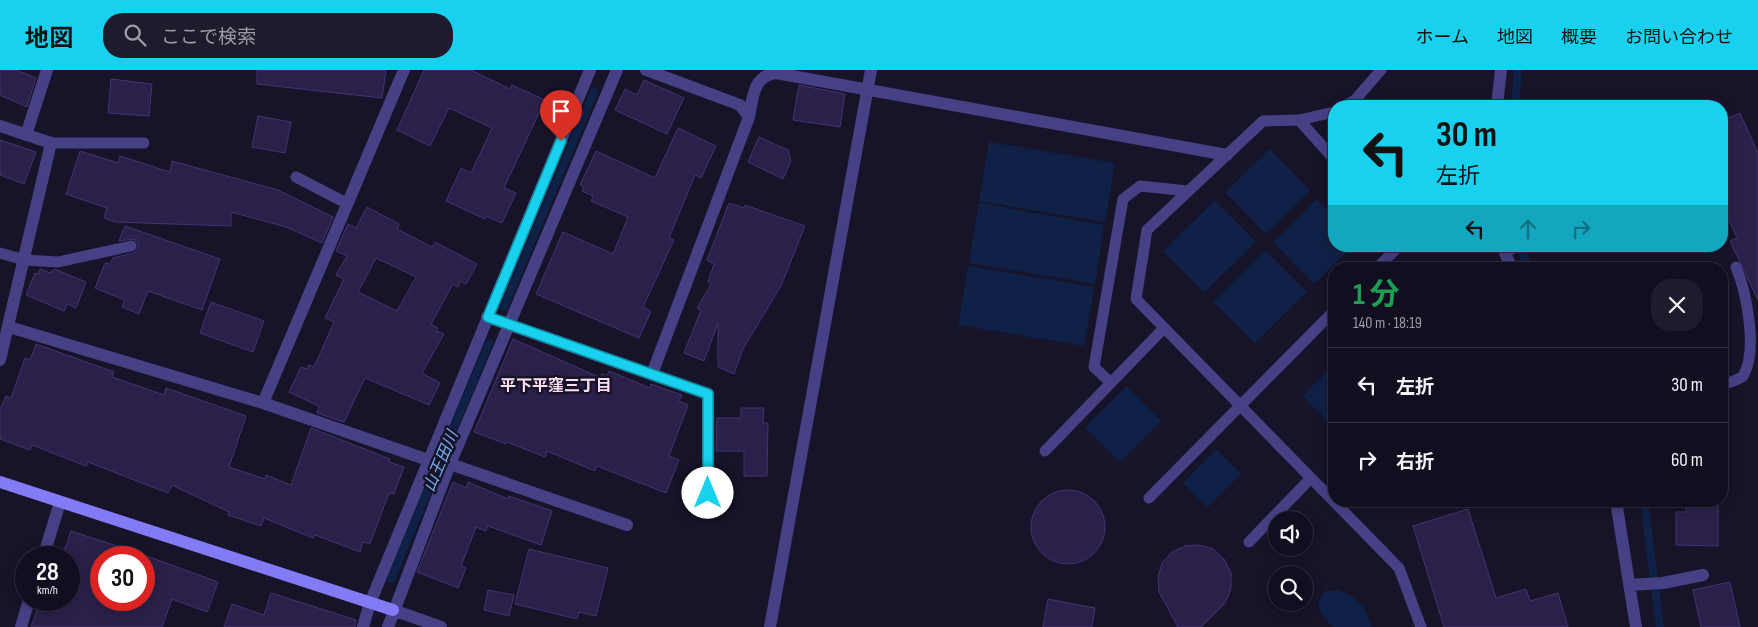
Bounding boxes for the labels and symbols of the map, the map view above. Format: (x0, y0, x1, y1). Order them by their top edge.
pin (540, 90, 582, 141)
district label: 平下平窪三丁目 (500, 377, 612, 396)
water label: 山王田川 (420, 427, 463, 495)
position arrow (681, 466, 733, 518)
speed limit sign: 30 (90, 546, 155, 611)

